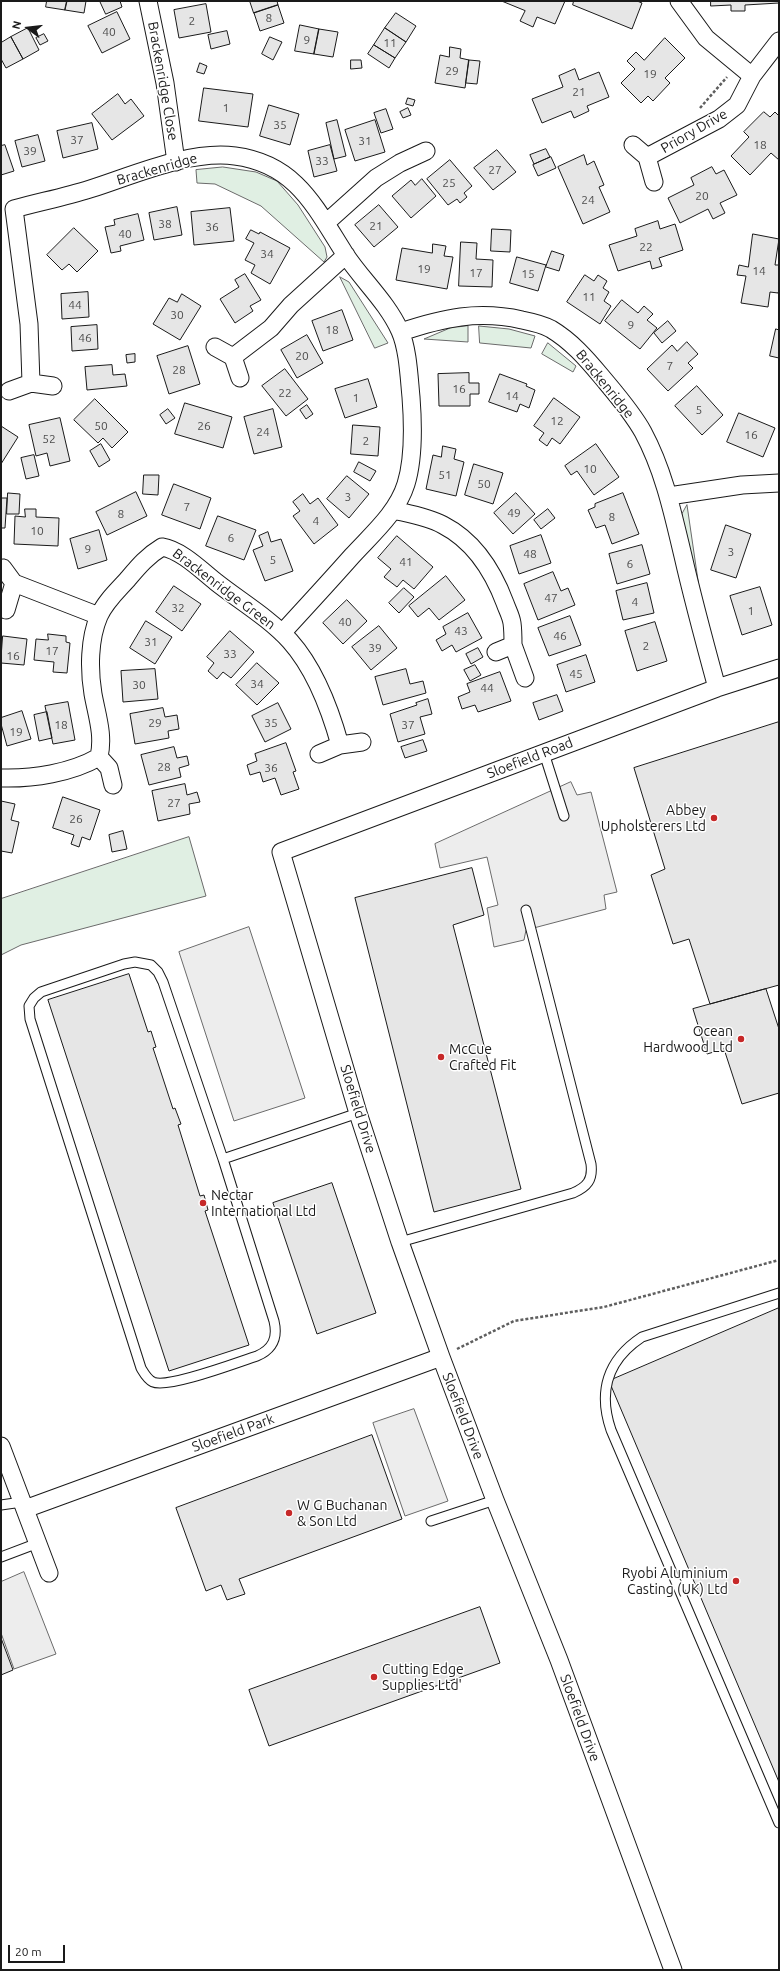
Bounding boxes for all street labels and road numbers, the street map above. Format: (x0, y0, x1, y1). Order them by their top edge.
street label: Brackenridge Close (144, 20, 182, 142)
street label: Priory Drive (658, 105, 730, 157)
street label: Brackenridge (115, 149, 199, 189)
street label: Brackenridge (572, 346, 638, 422)
street label: Brackenridge Green (169, 545, 279, 633)
street label: Sloefield Road (485, 734, 575, 782)
street label: Sloefield Drive (337, 1063, 379, 1155)
street label: Sloefield Drive (439, 1370, 487, 1462)
street label: Sloefield Park (190, 1410, 276, 1456)
street label: Sloefield Drive (556, 1672, 604, 1764)

